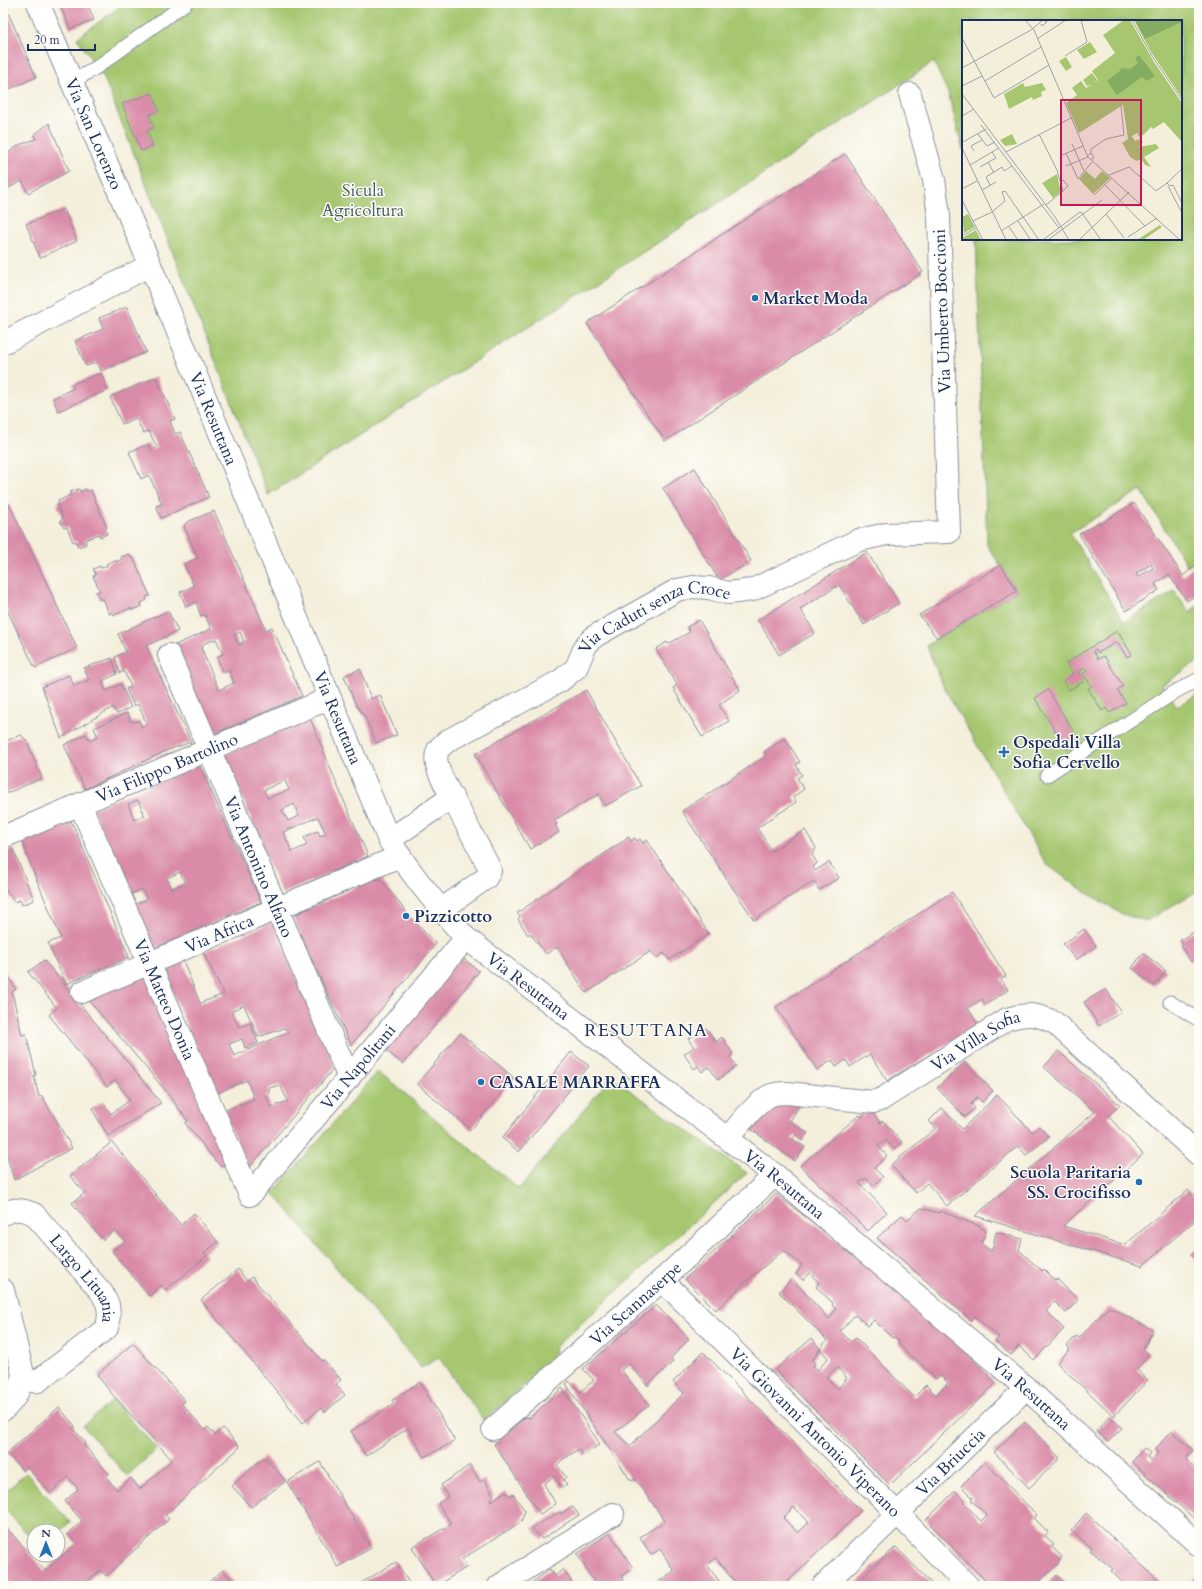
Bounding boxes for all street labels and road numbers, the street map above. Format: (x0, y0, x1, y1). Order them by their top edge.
street label: Via San Lorenzo (60, 74, 128, 193)
street label: Via Umberto Boccioni (928, 228, 956, 393)
street label: Via Resuttana (184, 368, 244, 469)
street label: Via Caduti senza Croce (572, 575, 734, 657)
street label: Via Resuttana (309, 667, 368, 768)
street label: Via Filippo Bartolino (92, 727, 241, 808)
street label: Via Antonino Alfano (219, 793, 299, 941)
street label: Via Africa (181, 908, 257, 958)
street label: Via Matteo Donia (129, 935, 202, 1064)
street label: Via Resuttana (482, 947, 575, 1025)
street label: Via Villa Sofia (926, 1004, 1023, 1076)
street label: Via Napolitani (315, 1019, 401, 1115)
street label: Via Resuttana (739, 1144, 831, 1225)
street label: Largo Lituania (45, 1229, 121, 1325)
street label: Via Scannaserpe (584, 1256, 686, 1350)
street label: Via Giovanni Antonio Viperano (725, 1342, 906, 1522)
street label: Via Resuttana (987, 1352, 1077, 1436)
street label: Via Briuccia (911, 1422, 991, 1501)

